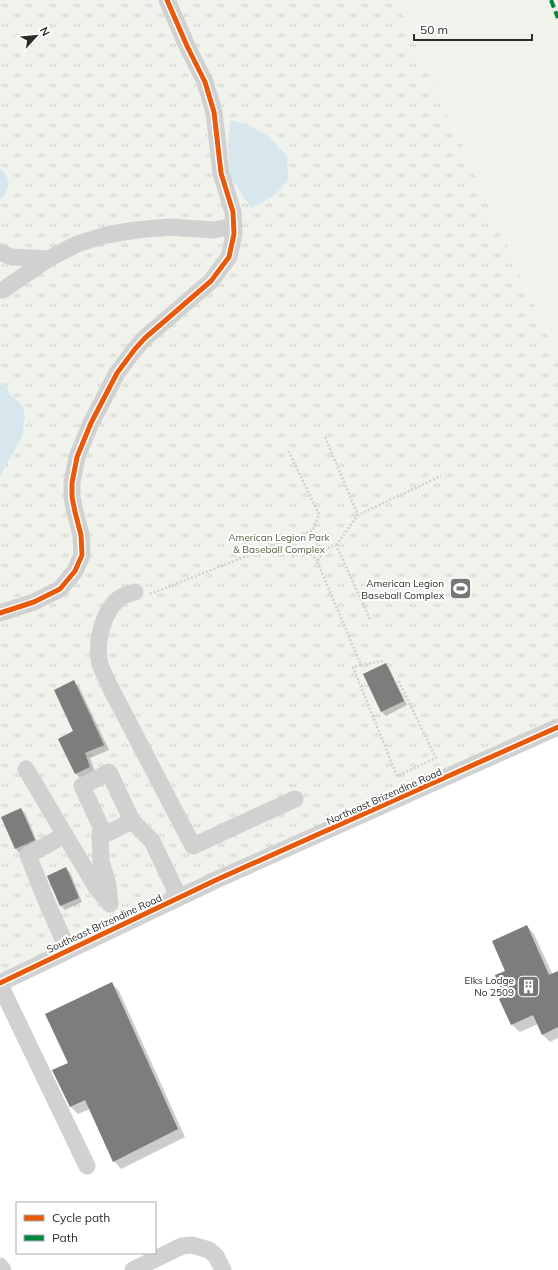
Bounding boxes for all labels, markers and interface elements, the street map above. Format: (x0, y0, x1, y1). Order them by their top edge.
north arrow (16, 16, 56, 56)
scale bar (414, 16, 532, 42)
text: 50 m (420, 22, 448, 37)
text: N (37, 25, 53, 38)
park label: American Legion Park & Baseball Complex (228, 531, 331, 556)
sports icon: American Legion Baseball Complex (447, 576, 473, 602)
place label: American Legion Baseball Complex (361, 577, 445, 602)
street label: Northeast Brizendine Road (325, 765, 444, 828)
street label: Southeast Brizendine Road (45, 891, 164, 956)
building icon: Elks Lodge No 2509 (516, 973, 542, 999)
place label: Elks Lodge No 2509 (465, 974, 514, 999)
legend (16, 1202, 156, 1254)
text: Cycle path (52, 1210, 110, 1225)
text: Path (52, 1230, 78, 1245)

